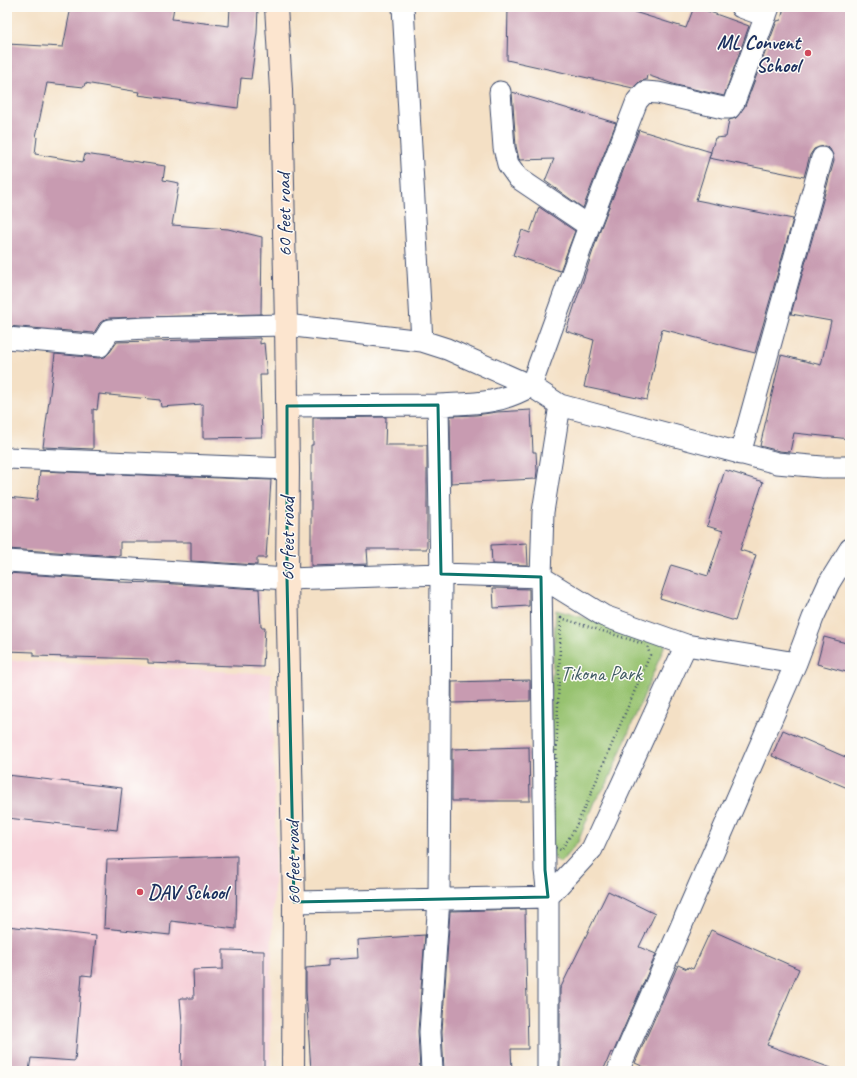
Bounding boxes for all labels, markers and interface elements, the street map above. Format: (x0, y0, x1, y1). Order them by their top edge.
place label: ML Convent School (717, 30, 803, 78)
marker: ML Convent School (803, 48, 813, 58)
street label: 60 feet road (271, 170, 297, 257)
street label: 60 feet road (275, 494, 300, 581)
park label: Tikona Park (560, 661, 643, 686)
street label: 60 feet road (280, 818, 306, 905)
place label: DAV School (148, 880, 231, 905)
marker: DAV School (135, 887, 145, 897)

